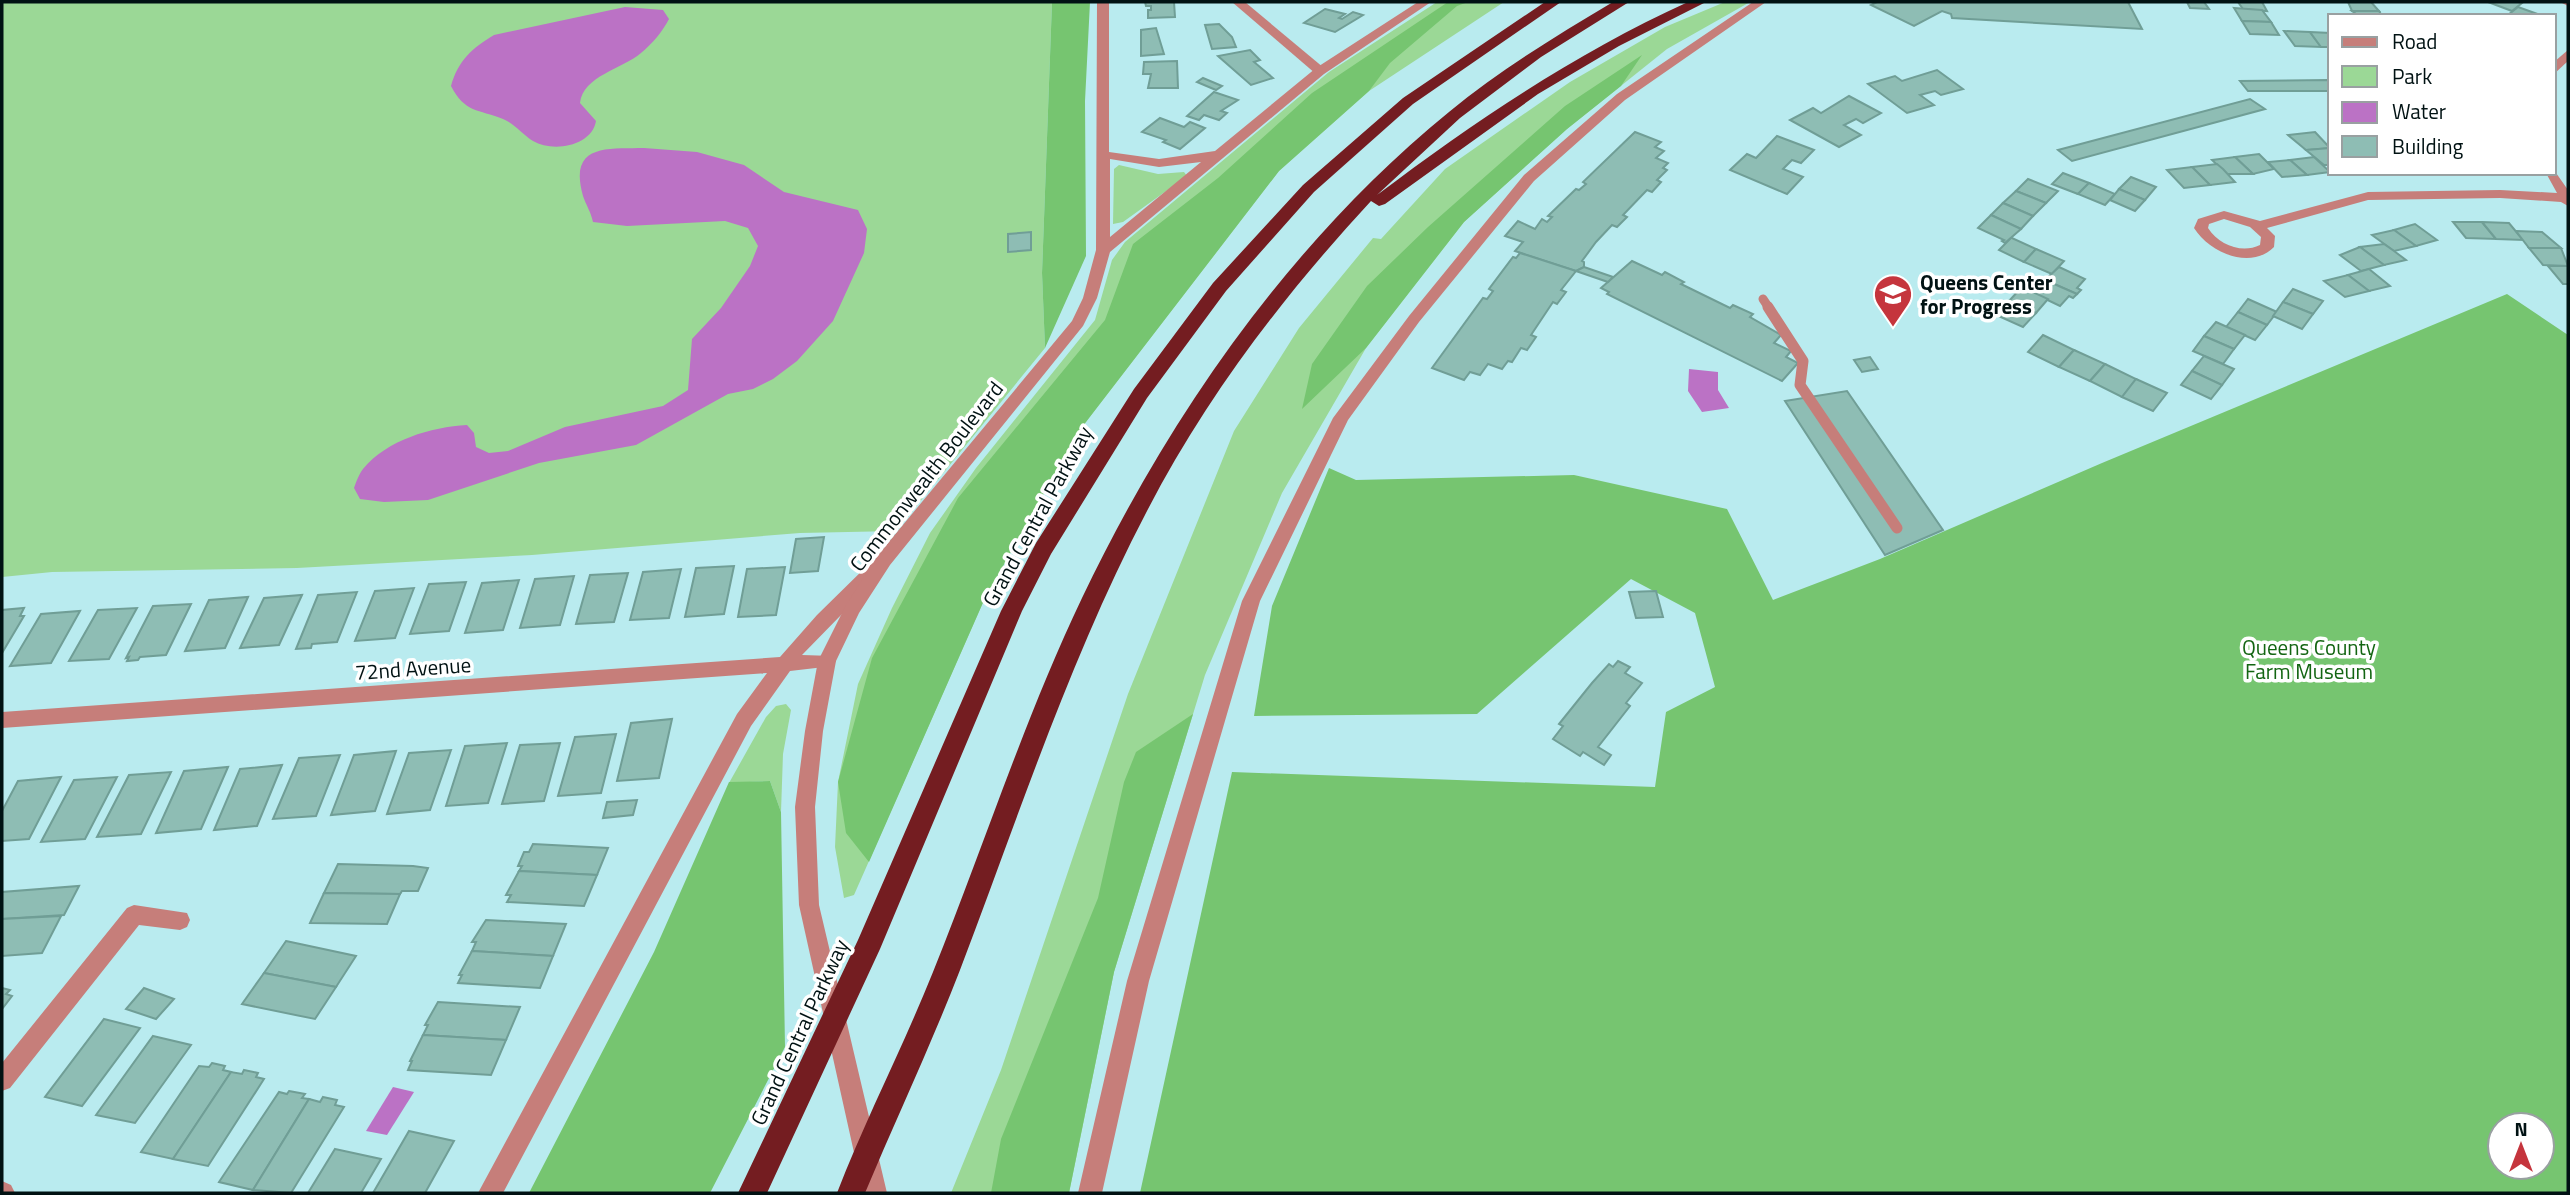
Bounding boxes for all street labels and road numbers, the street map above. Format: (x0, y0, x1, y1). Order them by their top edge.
street label: Commonwealth Boulevard (841, 374, 1011, 578)
street label: Grand Central Parkway (974, 420, 1100, 612)
street label: 72nd Avenue (354, 648, 472, 688)
street label: Grand Central Parkway (742, 934, 856, 1130)

